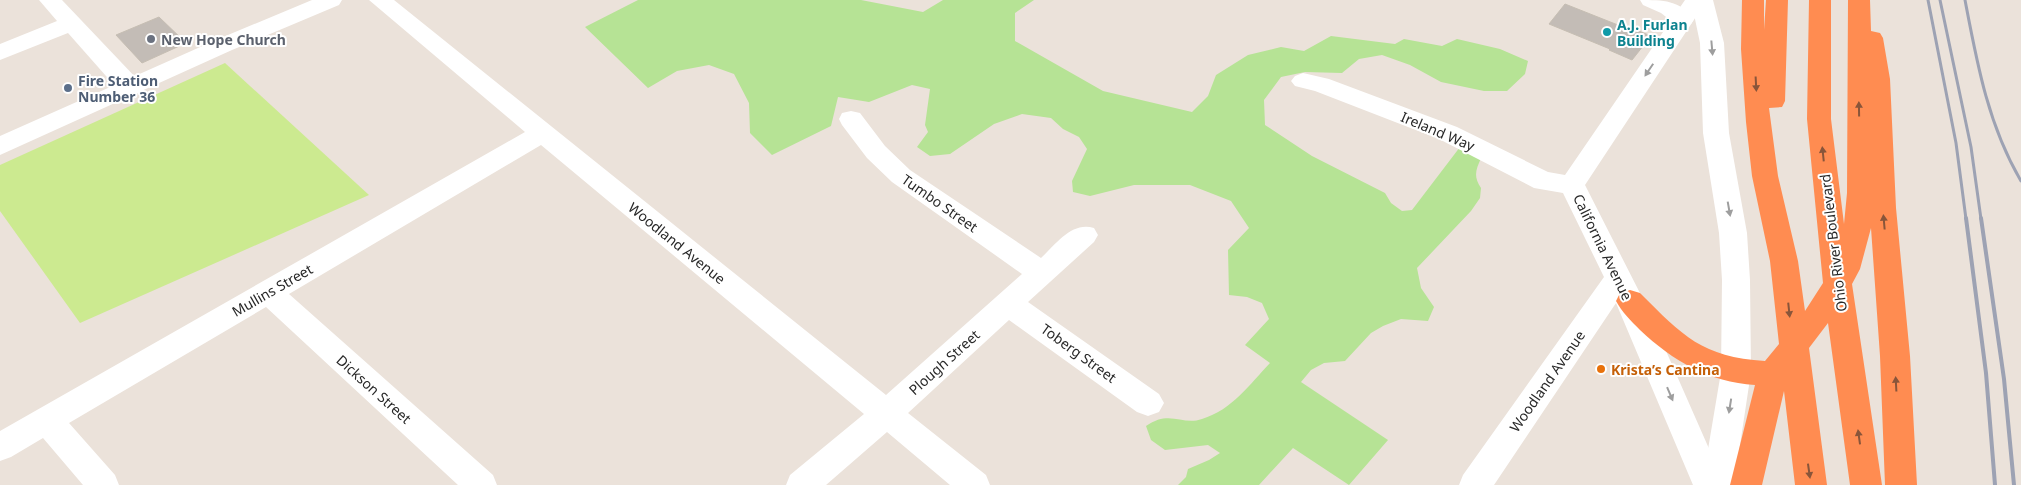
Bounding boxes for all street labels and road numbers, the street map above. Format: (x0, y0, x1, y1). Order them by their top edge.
street label: Ireland Way (1398, 107, 1479, 155)
street label: Tumbo Street (898, 170, 982, 236)
street label: Ohio River Boulevard (1815, 173, 1851, 313)
street label: California Avenue (1569, 191, 1637, 303)
street label: Woodland Avenue (624, 198, 730, 288)
street label: Mullins Street (228, 259, 316, 321)
street label: Toberg Street (1038, 319, 1120, 387)
street label: Plough Street (904, 325, 984, 399)
street label: Woodland Avenue (1505, 326, 1589, 436)
street label: Dickson Street (332, 350, 416, 428)

